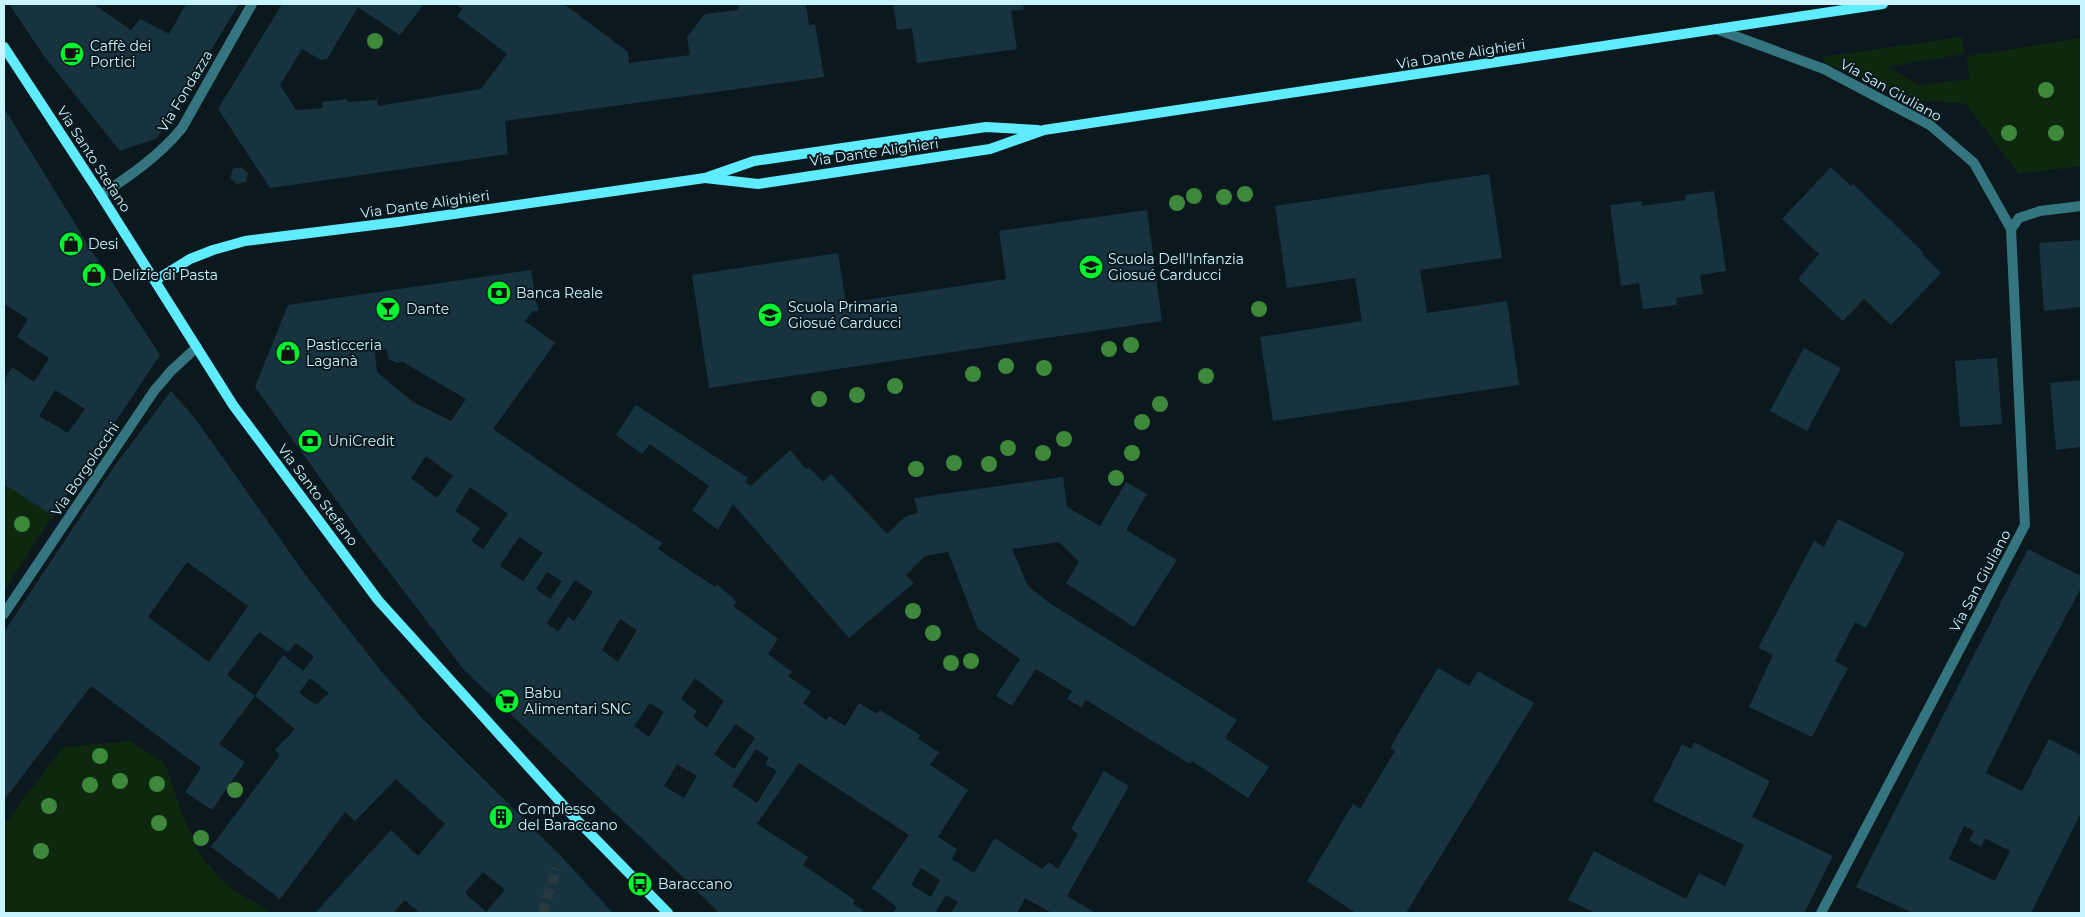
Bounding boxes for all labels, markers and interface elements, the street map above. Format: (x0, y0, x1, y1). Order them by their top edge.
street label: Via Dante Alighieri (1395, 35, 1527, 73)
place label: Caffè dei Portici (90, 37, 151, 71)
cafe icon: Caffè dei Portici (59, 41, 85, 67)
street label: Via Fondazza (153, 47, 217, 135)
street label: Via San Giuliano (1837, 55, 1945, 125)
street label: Via Santo Stefano (53, 103, 135, 216)
street label: Via Dante Alighieri (808, 134, 940, 170)
street label: Via Dante Alighieri (359, 186, 491, 222)
shop icon: Desi (58, 231, 84, 257)
place label: Desi (88, 235, 119, 253)
place label: Scuola Dell'Infanzia Giosué Carducci (1108, 250, 1244, 284)
school or university icon: Scuola Dell'Infanzia Giosué Carducci (1078, 254, 1104, 280)
shop icon: Delizie di Pasta (81, 262, 107, 288)
place label: Delizie di Pasta (112, 266, 218, 284)
bank icon: Banca Reale (486, 280, 512, 306)
place label: Banca Reale (516, 284, 603, 302)
bar icon: Dante (375, 296, 401, 322)
place label: Scuola Primaria Giosué Carducci (788, 298, 901, 332)
place label: Dante (406, 300, 449, 318)
school or university icon: Scuola Primaria Giosué Carducci (757, 302, 783, 328)
place label: Pasticceria Laganà (306, 336, 382, 370)
shop icon: Pasticceria Laganà (275, 340, 301, 366)
street label: Via Borgolocchi (47, 419, 123, 519)
bank icon: UniCredit (297, 428, 323, 454)
place label: UniCredit (328, 432, 395, 450)
street label: Via Santo Stefano (274, 440, 362, 550)
street label: Via San Giuliano (1945, 527, 2015, 635)
place label: Babu Alimentari SNC (524, 684, 631, 718)
supermarket icon: Babu Alimentari SNC (494, 688, 520, 714)
place label: Complesso del Baraccano (518, 800, 618, 834)
building icon: Complesso del Baraccano (488, 804, 514, 830)
bus stop icon: Baraccano (627, 871, 653, 897)
place label: Baraccano (658, 875, 732, 893)

